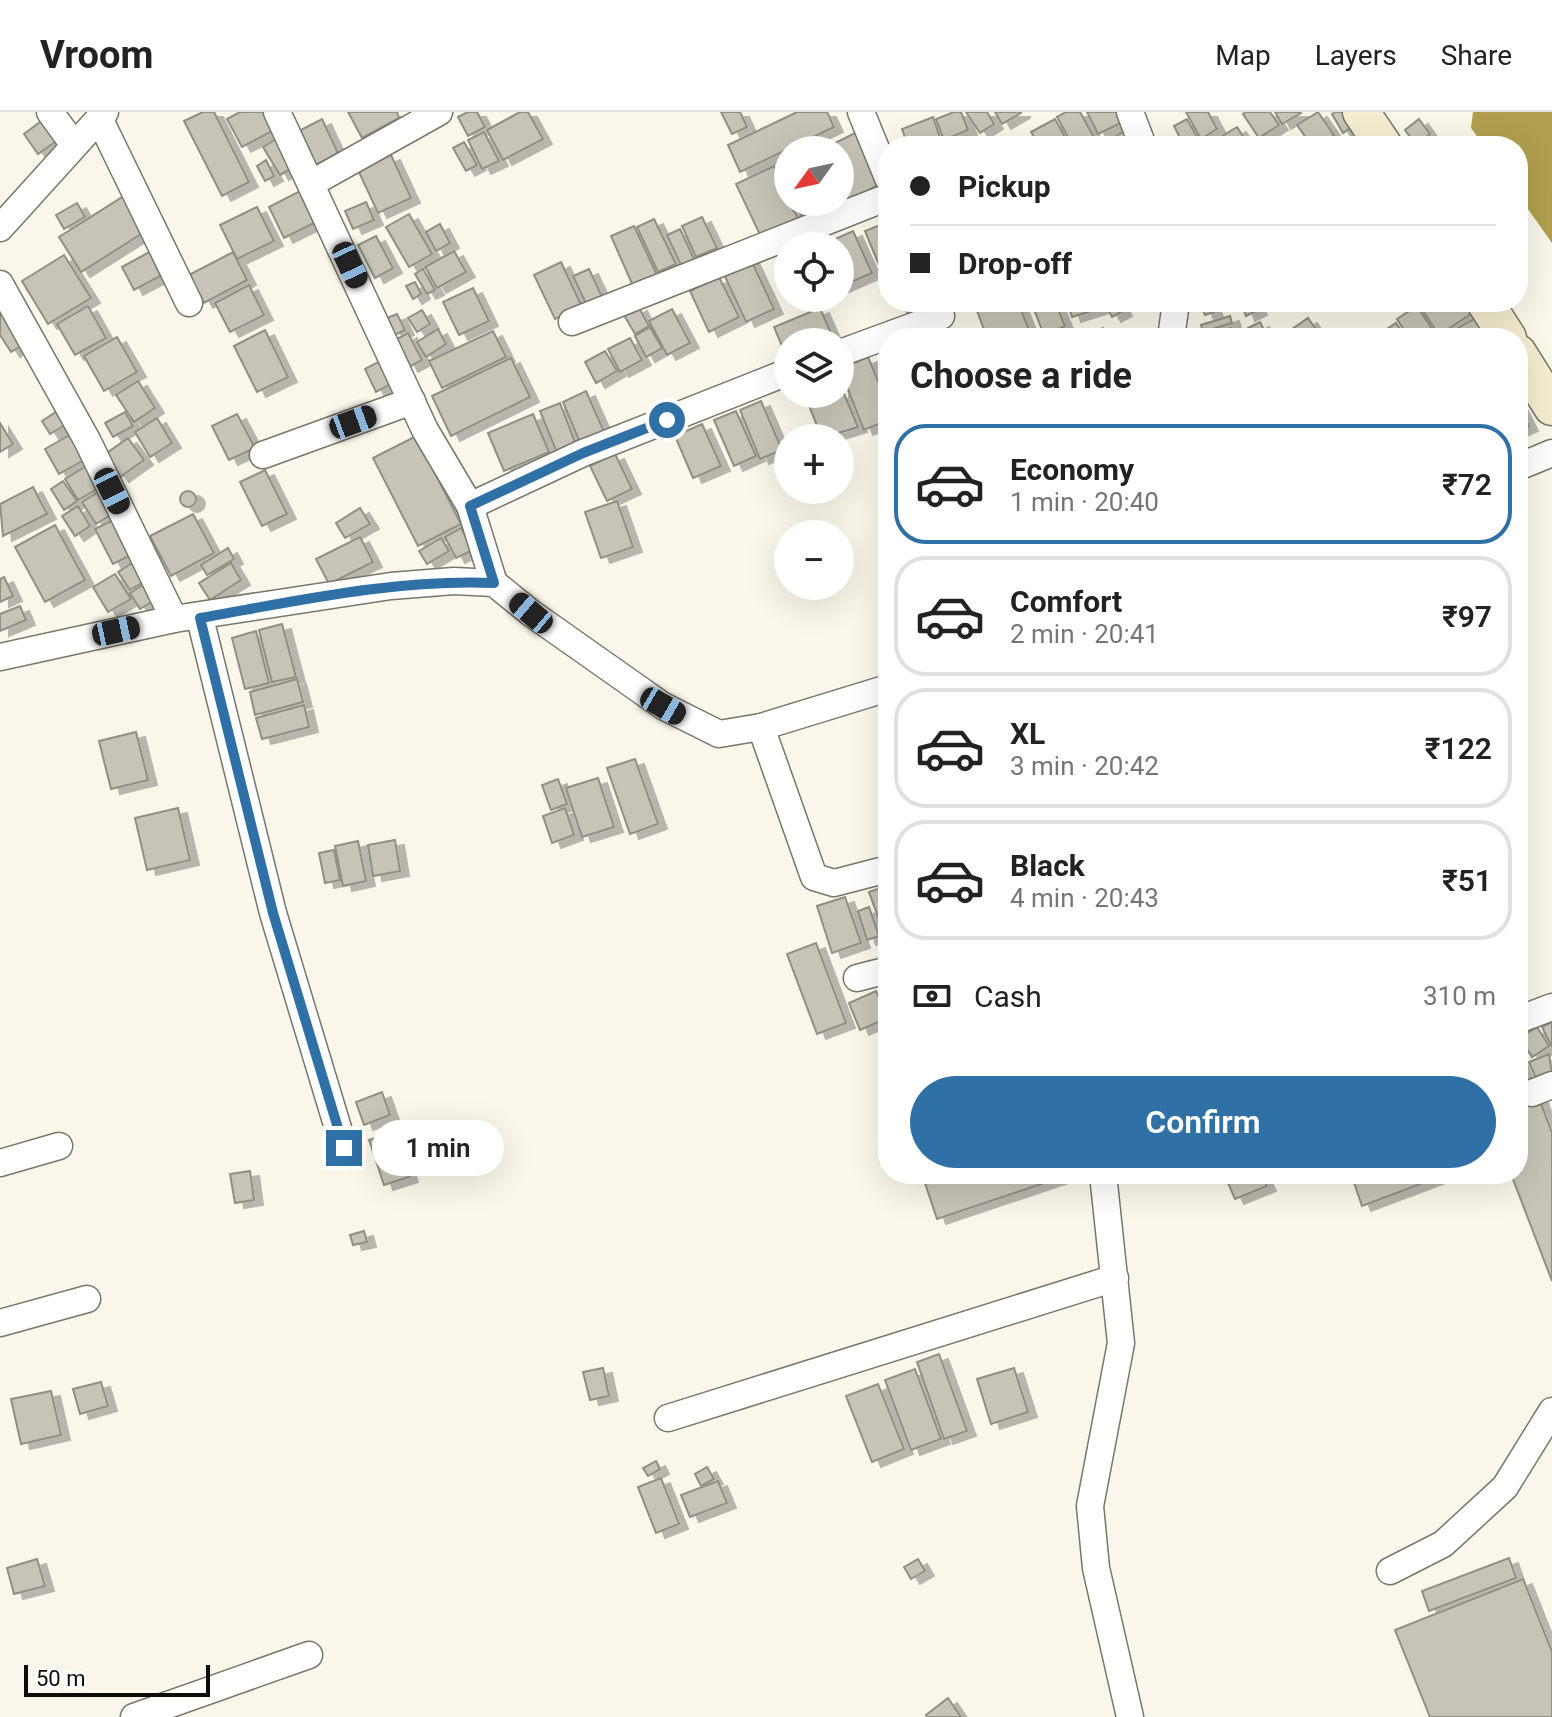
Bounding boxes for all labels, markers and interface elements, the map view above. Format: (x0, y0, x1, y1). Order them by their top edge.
text: Vroom (40, 33, 153, 77)
text: Map (1215, 39, 1271, 72)
text: Layers (1315, 39, 1397, 72)
text: Share (1441, 39, 1512, 72)
north arrow (774, 136, 854, 216)
map controls (774, 136, 854, 600)
text: Pickup (958, 169, 1051, 204)
button: locate (774, 232, 854, 312)
car (329, 238, 371, 292)
text: Drop-off (958, 246, 1072, 281)
button: layers (774, 328, 854, 408)
text: Choose a ride (910, 355, 1132, 397)
route start (649, 402, 685, 438)
car (326, 403, 380, 441)
button: + (774, 424, 854, 504)
icon: car (914, 448, 986, 520)
text: Economy (1010, 452, 1134, 487)
car (91, 464, 133, 518)
text: ₹72 (1442, 467, 1492, 502)
text: 1 min · 20:40 (1010, 487, 1159, 517)
button: − (774, 520, 854, 600)
icon: car (914, 580, 986, 652)
text: Comfort (1010, 584, 1122, 619)
car (505, 588, 557, 638)
text: ₹97 (1442, 599, 1492, 634)
car (90, 614, 142, 648)
text: 2 min · 20:41 (1010, 619, 1159, 649)
car (636, 684, 690, 728)
icon: car (914, 712, 986, 784)
text: XL (1010, 716, 1045, 751)
text: ₹122 (1425, 731, 1492, 766)
text: 3 min · 20:42 (1010, 751, 1159, 781)
icon: car (914, 844, 986, 916)
text: Black (1010, 848, 1085, 883)
text: ₹51 (1442, 863, 1492, 898)
text: 4 min · 20:43 (1010, 883, 1159, 913)
icon: cash (910, 974, 954, 1018)
text: Cash (974, 979, 1042, 1014)
text: 310 m (1423, 981, 1496, 1011)
button: Confirm (910, 1076, 1496, 1168)
callout: 1 min (372, 1120, 504, 1176)
route end (326, 1130, 362, 1166)
text: 1 min (405, 1133, 471, 1163)
scale bar (24, 1661, 210, 1697)
text: 50 m (36, 1666, 85, 1691)

